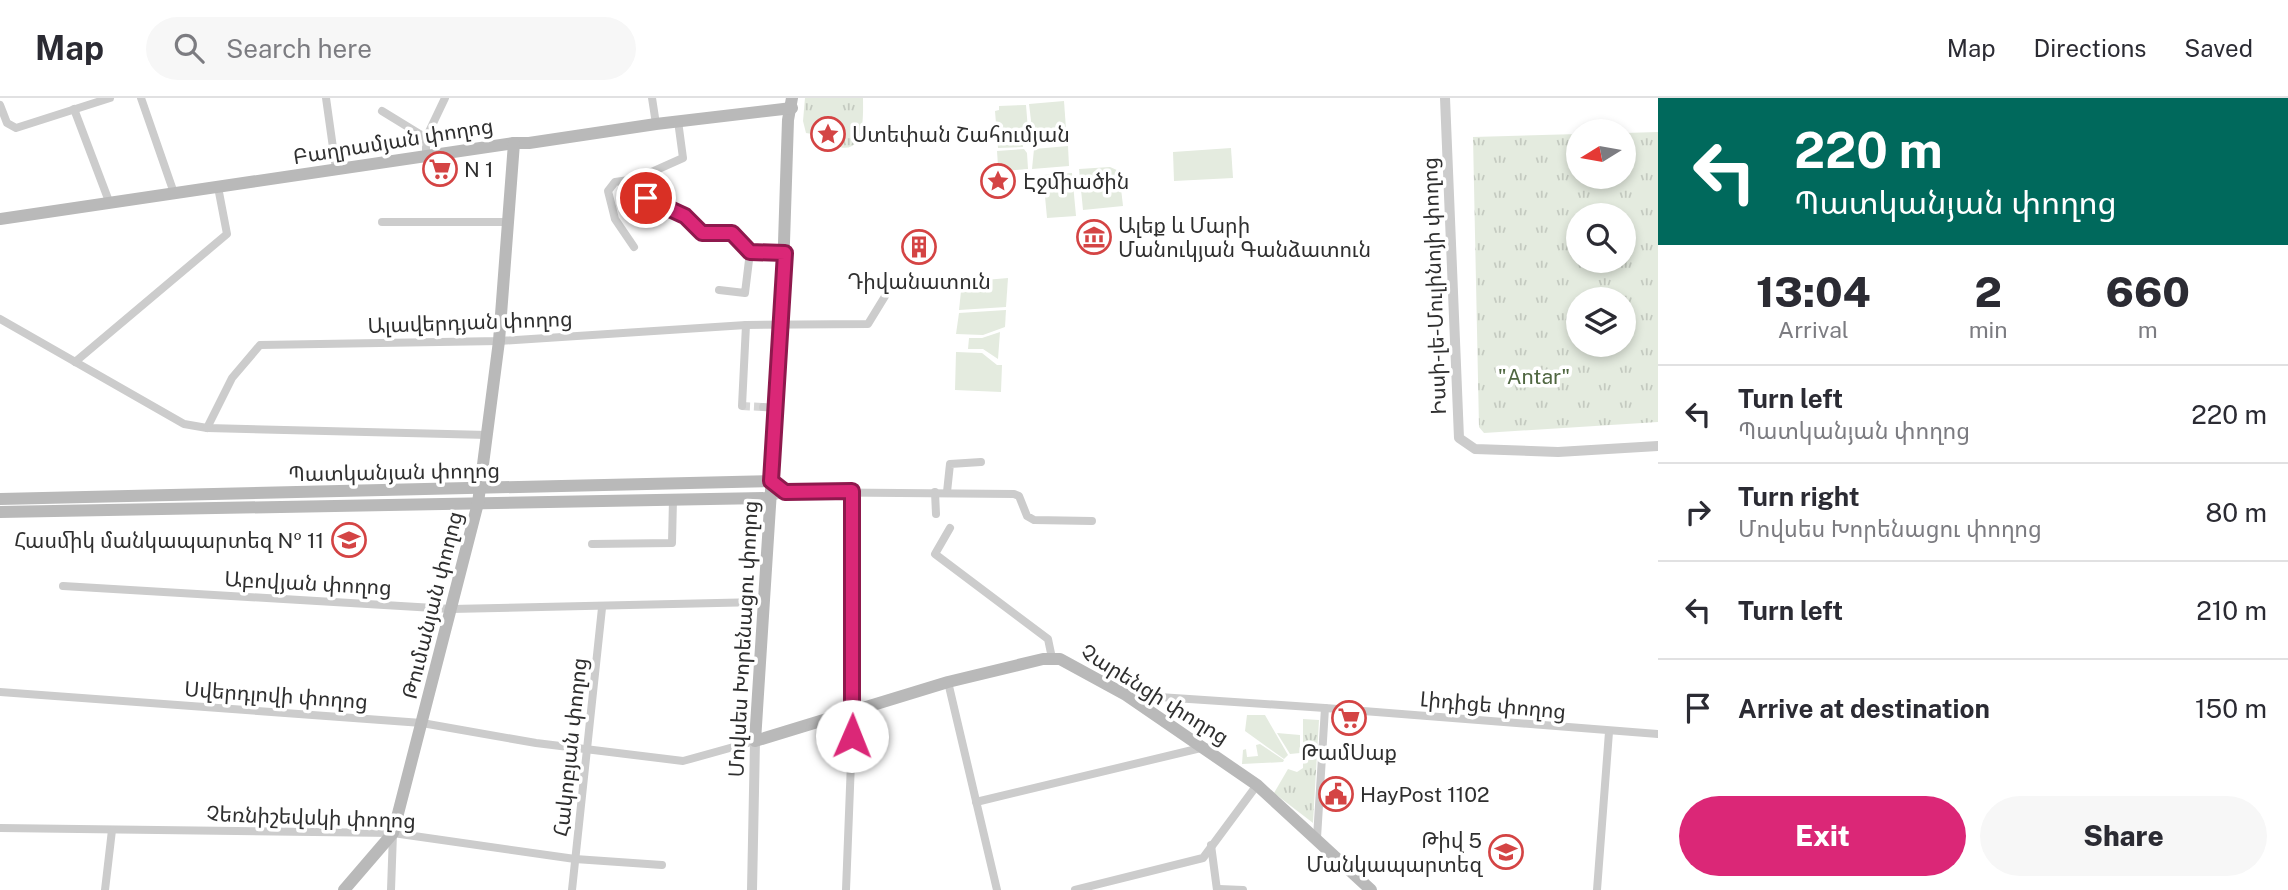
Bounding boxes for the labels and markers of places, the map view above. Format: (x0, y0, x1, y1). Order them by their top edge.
place icon: Ստեփան Շահումյան (809, 115, 847, 153)
place label: Ստեփան Շահումյան (852, 122, 1070, 147)
supermarket icon: N 1 (421, 150, 459, 188)
place label: N 1 (464, 157, 493, 182)
place icon: Էջմիածին (979, 162, 1017, 200)
pin (616, 168, 676, 228)
place label: Էջմիածին (1023, 169, 1129, 194)
place label: Ալեք և Մարի Մանուկյան Գանձատուն (1118, 213, 1371, 262)
museum icon: Ալեք և Մարի Մանուկյան Գանձատուն (1075, 218, 1113, 256)
building icon: Դիվանատուն (900, 228, 938, 266)
place label: Դիվանատուն (847, 269, 991, 294)
school or university icon: Հասմիկ մանկապարտեզ № 11 (330, 521, 368, 559)
place label: Հասմիկ մանկապարտեզ № 11 (14, 528, 324, 553)
supermarket icon: ԹամՍաք (1330, 699, 1368, 737)
place label: ԹամՍաք (1301, 740, 1397, 765)
public building icon: HayPost 1102 (1317, 775, 1355, 813)
place label: HayPost 1102 (1360, 782, 1490, 807)
place label: Թիվ 5 Մանկապարտեզ (1306, 828, 1483, 877)
school or university icon: Թիվ 5 Մանկապարտեզ (1487, 833, 1525, 871)

